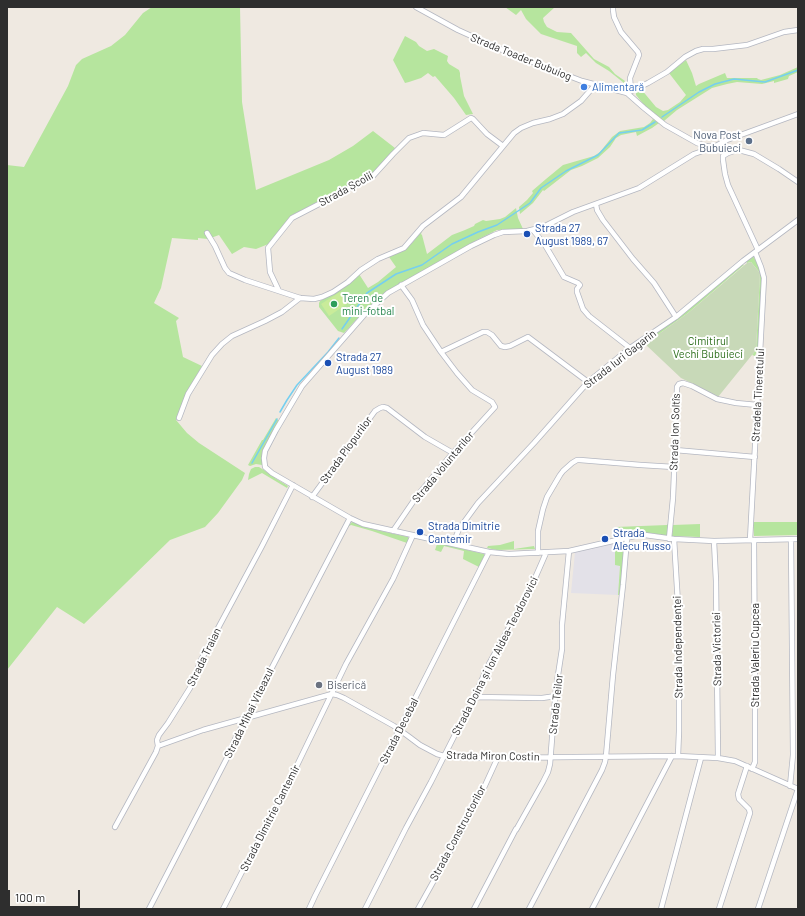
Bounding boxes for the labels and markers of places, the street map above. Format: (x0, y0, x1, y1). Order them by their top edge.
place label: Alimentară (592, 80, 644, 94)
marker: Alimentară (579, 82, 589, 92)
place label: Nova Post Bubuieci (693, 128, 741, 154)
marker: Nova Post Bubuieci (744, 136, 754, 146)
place label: Strada 27 August 1989, 67 (535, 221, 608, 247)
marker: Strada 27 August 1989, 67 (522, 229, 532, 239)
place label: Teren de mini-fotbal (342, 291, 394, 317)
marker: Teren de mini-fotbal (329, 299, 339, 309)
place label: Strada 27 August 1989 (336, 350, 393, 376)
marker: Strada 27 August 1989 (323, 358, 333, 368)
place label: Strada Dimitrie Cantemir (428, 519, 500, 545)
place label: Strada Alecu Russo (613, 526, 671, 552)
marker: Strada Dimitrie Cantemir (415, 527, 425, 537)
marker: Strada Alecu Russo (600, 534, 610, 544)
place label: Biserică (327, 678, 366, 692)
marker: Biserică (314, 680, 324, 690)

